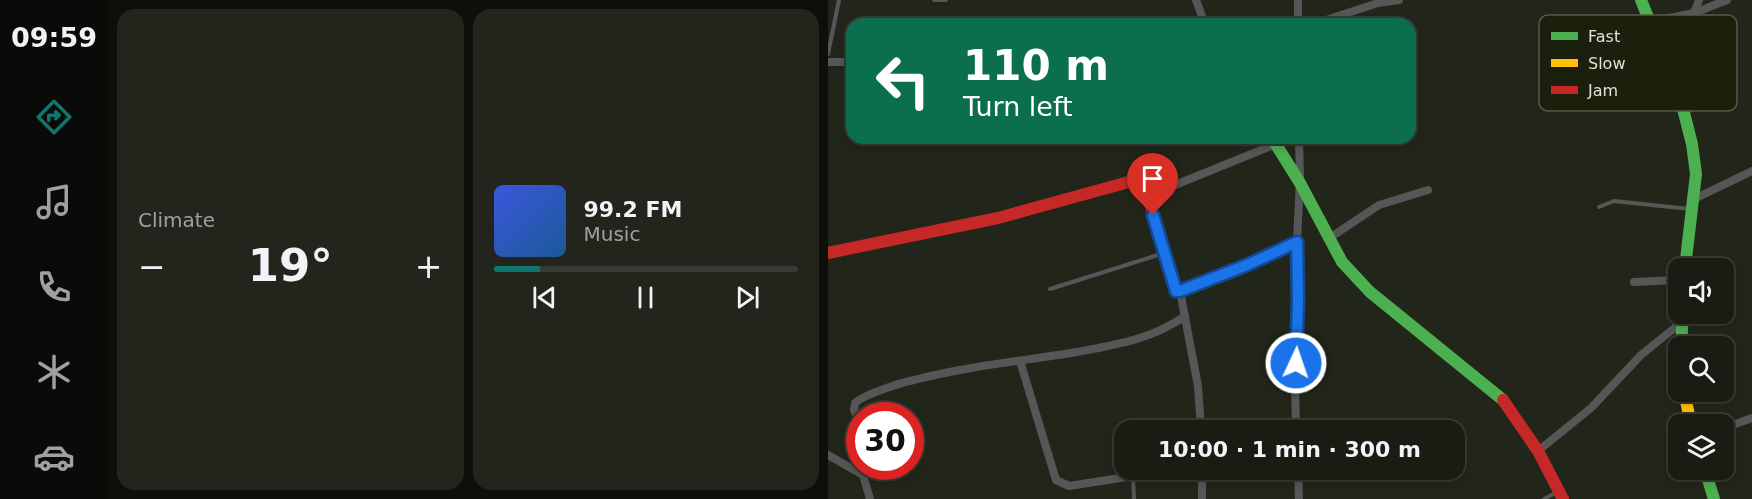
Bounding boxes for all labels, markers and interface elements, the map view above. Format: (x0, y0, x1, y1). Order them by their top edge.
legend (1539, 15, 1737, 111)
text: 09:59 (11, 22, 97, 53)
text: Fast (1588, 27, 1620, 46)
text: 110 m (963, 41, 1109, 90)
icon: left (864, 42, 942, 120)
text: Slow (1588, 54, 1625, 73)
text: Jam (1587, 81, 1618, 100)
text: Turn left (963, 91, 1073, 122)
icon: directions (33, 96, 75, 138)
pin (1127, 153, 1178, 215)
icon: arrive (1136, 162, 1169, 195)
icon: music (33, 181, 75, 223)
text: 99.2 FM (584, 197, 682, 222)
text: Climate (138, 208, 215, 232)
text: Music (584, 222, 640, 246)
text: 19° (248, 239, 333, 292)
text: − (138, 247, 166, 286)
text: + (415, 247, 443, 286)
map controls (1668, 258, 1734, 480)
button: sound (1668, 258, 1734, 324)
icon: phone (33, 266, 75, 308)
icon: previous (528, 281, 561, 314)
icon: pause (629, 281, 662, 314)
icon: next (731, 281, 764, 314)
position arrow (1264, 331, 1328, 395)
button: search (1668, 336, 1734, 402)
icon: climate (33, 351, 75, 393)
speed limit sign: 30 (846, 402, 924, 480)
button: layers (1668, 414, 1734, 480)
icon: car (33, 436, 75, 478)
text: 10:00 · 1 min · 300 m (1158, 437, 1421, 462)

